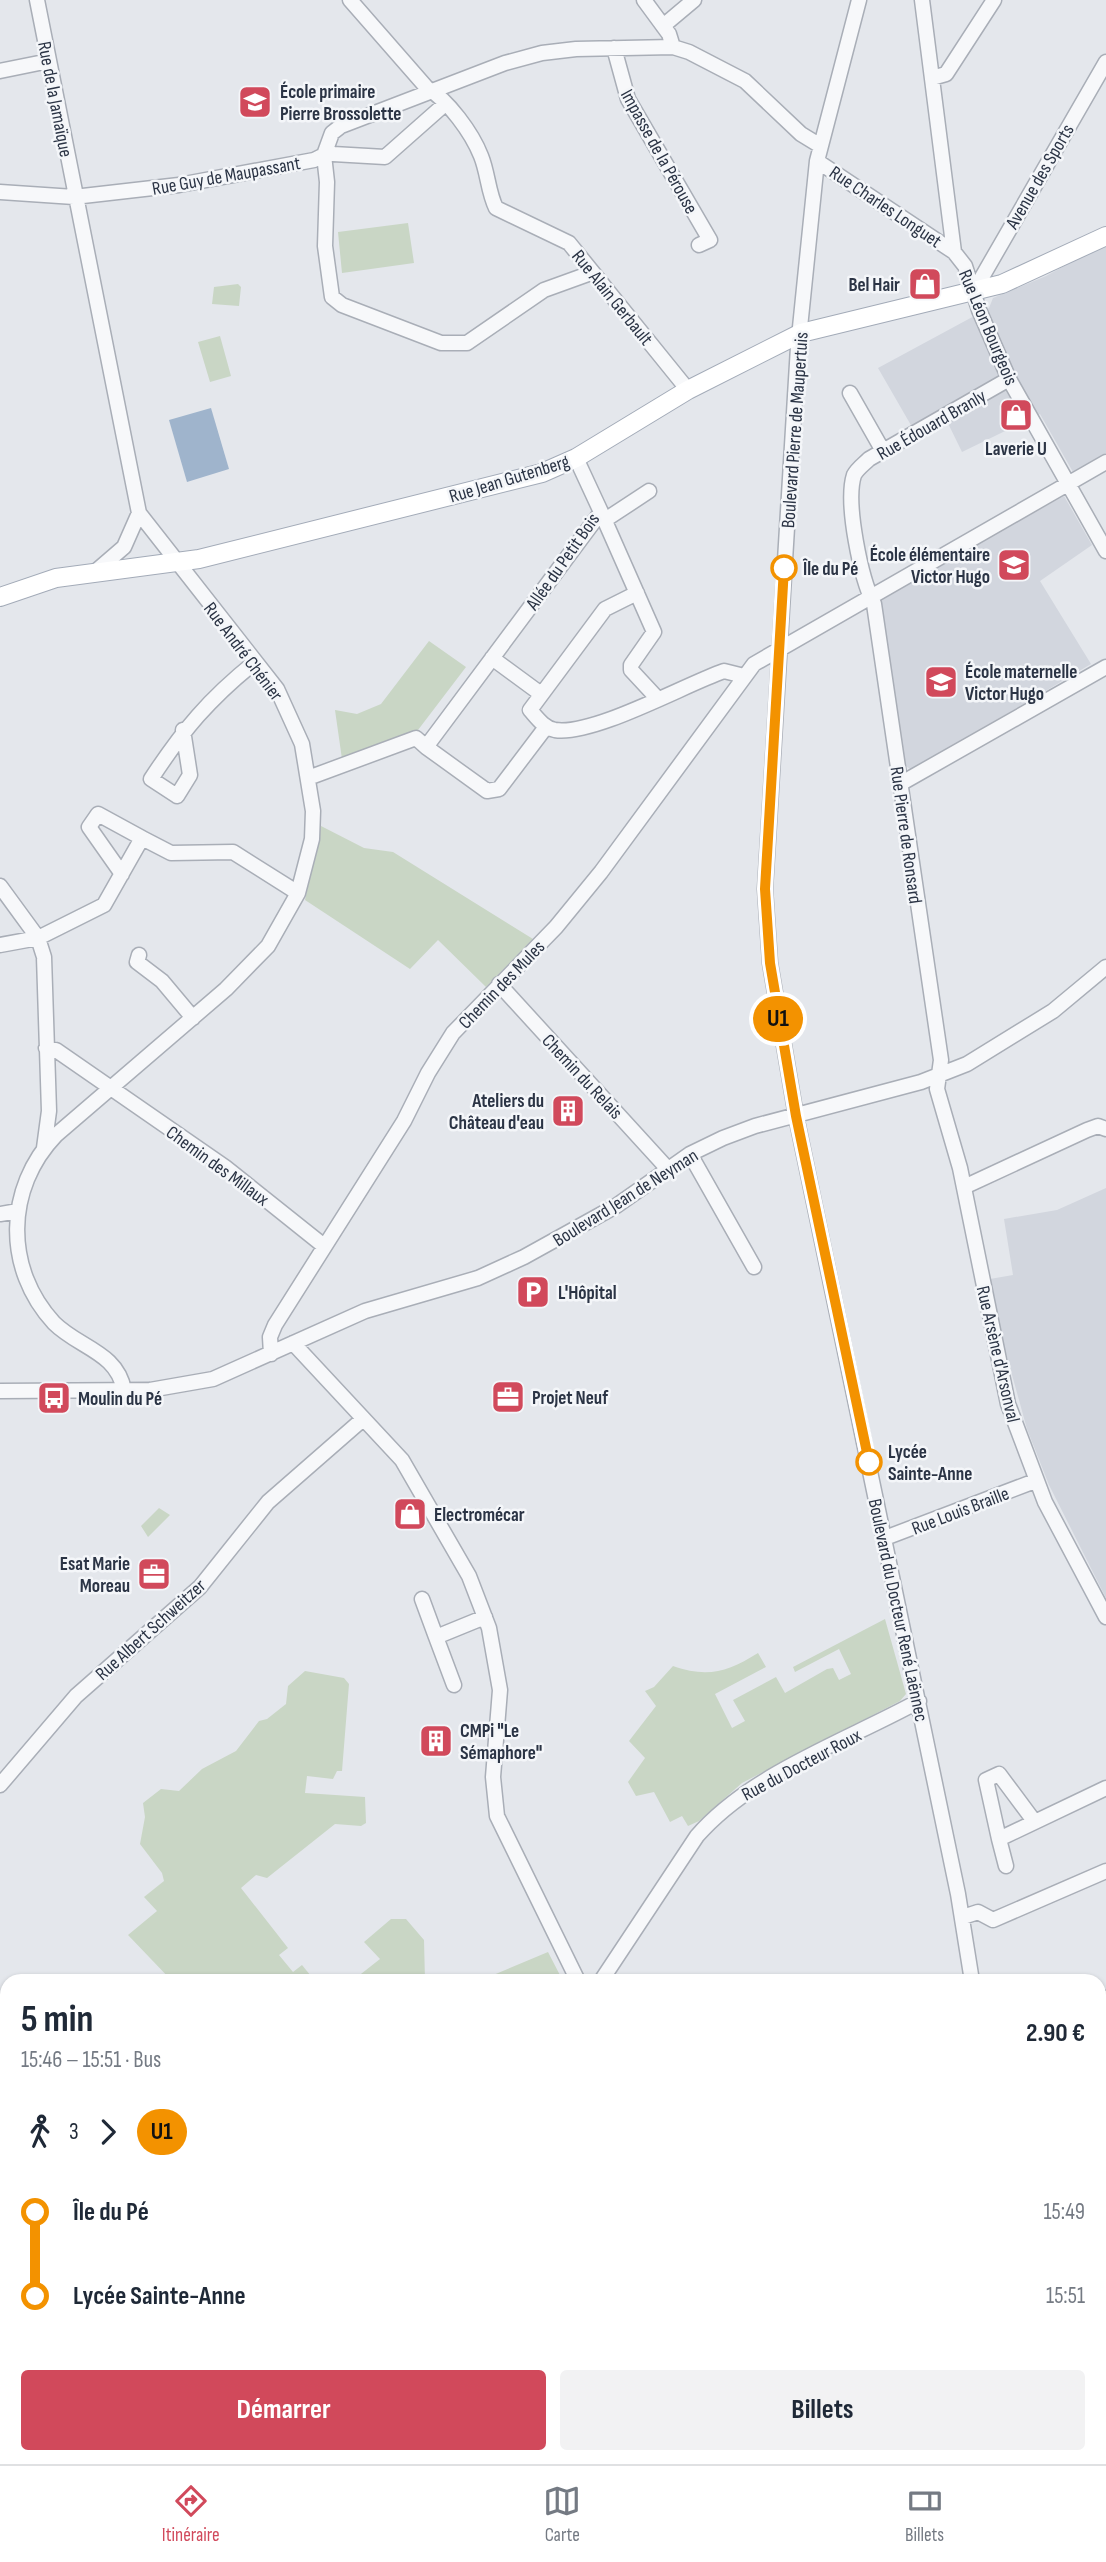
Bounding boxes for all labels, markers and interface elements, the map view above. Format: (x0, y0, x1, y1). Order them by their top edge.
street label: Rue de la Jamaïque (32, 39, 77, 159)
place label: École primaire Pierre Brossolette (280, 81, 401, 126)
school or university icon: École primaire Pierre Brossolette (236, 83, 274, 121)
street label: Impasse de la Pérouse (615, 85, 702, 218)
street label: Avenue des Sports (1001, 120, 1080, 234)
street label: Rue Guy de Maupassant (150, 152, 302, 201)
street label: Rue Charles Longuet (825, 161, 946, 253)
street label: Rue Alain Gerbault (566, 245, 658, 351)
shop icon: Bel Hair (906, 265, 944, 303)
street label: Rue Léon Bourgeois (953, 266, 1022, 389)
place label: Bel Hair (848, 274, 900, 297)
street label: Boulevard Pierre de Maupertuis (777, 331, 814, 529)
street label: Rue Édouard Branly (873, 384, 991, 466)
shop icon: Laverie U (997, 396, 1035, 434)
place label: Laverie U (985, 438, 1047, 461)
street label: Rue Jean Gutenberg (447, 450, 573, 509)
street label: Allée du Petit Bois (521, 509, 605, 616)
place label: École élémentaire Victor Hugo (870, 544, 990, 589)
school or university icon: École élémentaire Victor Hugo (995, 546, 1033, 584)
marker: Île du Pé (771, 555, 797, 581)
place label: Île du Pé (802, 558, 858, 581)
street label: Rue André Chénier (198, 598, 288, 706)
place label: École maternelle Victor Hugo (965, 661, 1077, 706)
school or university icon: École maternelle Victor Hugo (922, 663, 960, 701)
street label: Rue Pierre de Ronsard (885, 765, 927, 905)
street label: Chemin des Mules (454, 936, 550, 1034)
line badge: U1 (746, 996, 810, 1042)
text: U1 (767, 1004, 789, 1033)
street label: Chemin du Relais (537, 1030, 627, 1125)
place label: Ateliers du Château d'eau (449, 1090, 544, 1135)
building icon: Ateliers du Château d'eau (549, 1092, 587, 1130)
street label: Chemin des Millaux (161, 1121, 273, 1211)
street label: Boulevard Jean de Neyman (549, 1144, 703, 1252)
parking icon: L'Hôpital (514, 1273, 552, 1311)
place label: L'Hôpital (558, 1282, 617, 1305)
street label: Rue Arsène d'Arsonval (971, 1284, 1024, 1425)
office icon: Projet Neuf (489, 1378, 527, 1416)
bus stop icon: Moulin du Pé (35, 1379, 73, 1417)
place label: Projet Neuf (532, 1387, 609, 1410)
place label: Moulin du Pé (78, 1388, 162, 1411)
place label: Lycée Sainte-Anne (888, 1441, 972, 1486)
marker: Lycée Sainte-Anne (856, 1449, 882, 1475)
street label: Rue Louis Braille (909, 1482, 1013, 1541)
shop icon: Electromécar (391, 1495, 429, 1533)
street label: Boulevard du Docteur René Laënnec (863, 1497, 932, 1724)
place label: Electromécar (434, 1504, 525, 1527)
place label: Esat Marie Moreau (60, 1553, 130, 1598)
office icon: Esat Marie Moreau (135, 1555, 173, 1593)
street label: Rue Albert Schweitzer (91, 1574, 211, 1686)
place label: CMPi "Le Sémaphore" (460, 1720, 542, 1765)
building icon: CMPi "Le Sémaphore" (417, 1722, 455, 1760)
street label: Rue du Docteur Roux (738, 1724, 865, 1807)
text: 5 min (21, 1997, 93, 2042)
text: 2.90 € (1026, 2018, 1085, 2049)
text: 15:46 – 15:51 · Bus (21, 2046, 161, 2074)
icon: walk (21, 2113, 59, 2151)
icon: forward (89, 2113, 127, 2151)
text: U1 (151, 2117, 173, 2146)
text: 3 (69, 2118, 79, 2146)
text: Île du Pé (73, 2197, 149, 2228)
text: 15:49 (1044, 2198, 1085, 2226)
text: Lycée Sainte-Anne (73, 2281, 246, 2312)
text: 15:51 (1046, 2282, 1085, 2310)
button: Démarrer (21, 2370, 546, 2450)
button: Billets (560, 2370, 1085, 2450)
tab: Itinéraire (162, 2482, 220, 2547)
tab: Carte (543, 2482, 581, 2547)
tab: Billets (905, 2482, 944, 2547)

